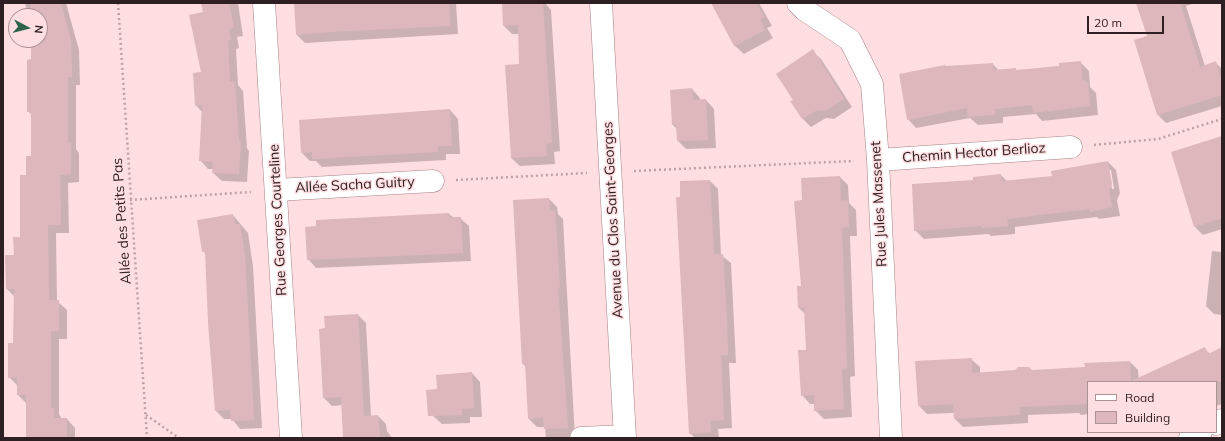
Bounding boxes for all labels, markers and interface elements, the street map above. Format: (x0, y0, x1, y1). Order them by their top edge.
north arrow (8, 8, 48, 48)
scale bar (1089, 8, 1166, 34)
text: 20 m (1094, 15, 1122, 30)
text: N (31, 24, 46, 34)
street label: Avenue du Clos Saint-Georges (599, 121, 627, 319)
street label: Chemin Hector Berlioz (902, 140, 1046, 166)
street label: Rue Jules Massenet (867, 141, 891, 267)
street label: Rue Georges Courteline (266, 144, 290, 296)
street label: Allée des Petits Pas (109, 157, 135, 285)
street label: Allée Sacha Guitry (295, 173, 415, 197)
legend (1087, 381, 1217, 433)
text: Road (1125, 390, 1154, 405)
text: Building (1125, 410, 1170, 425)

